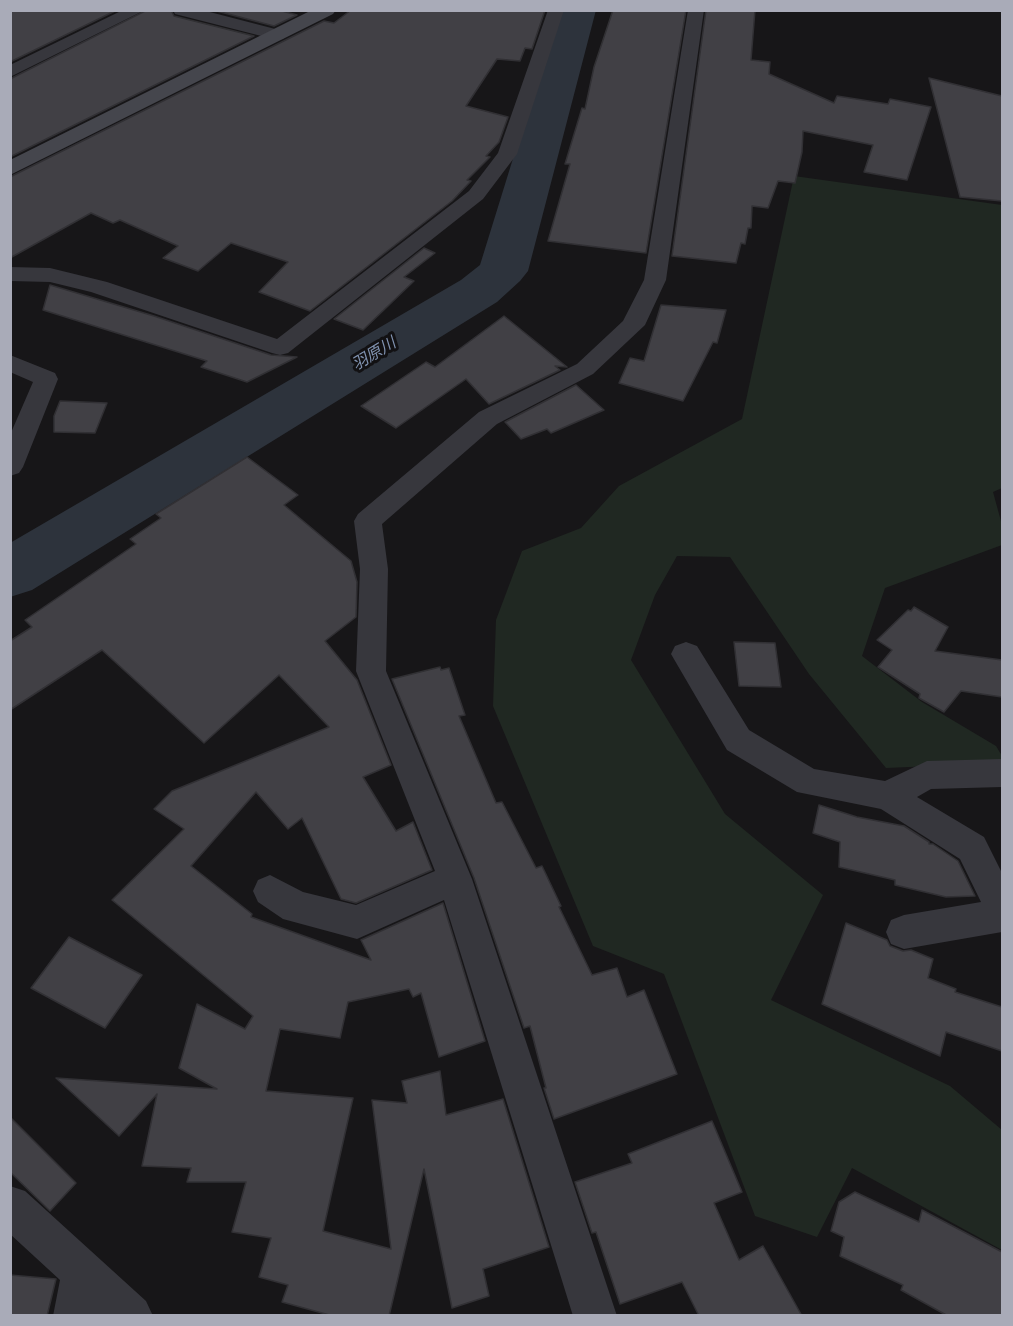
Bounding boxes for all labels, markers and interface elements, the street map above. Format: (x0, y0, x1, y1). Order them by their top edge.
water label: 羽原川 (348, 333, 400, 375)

